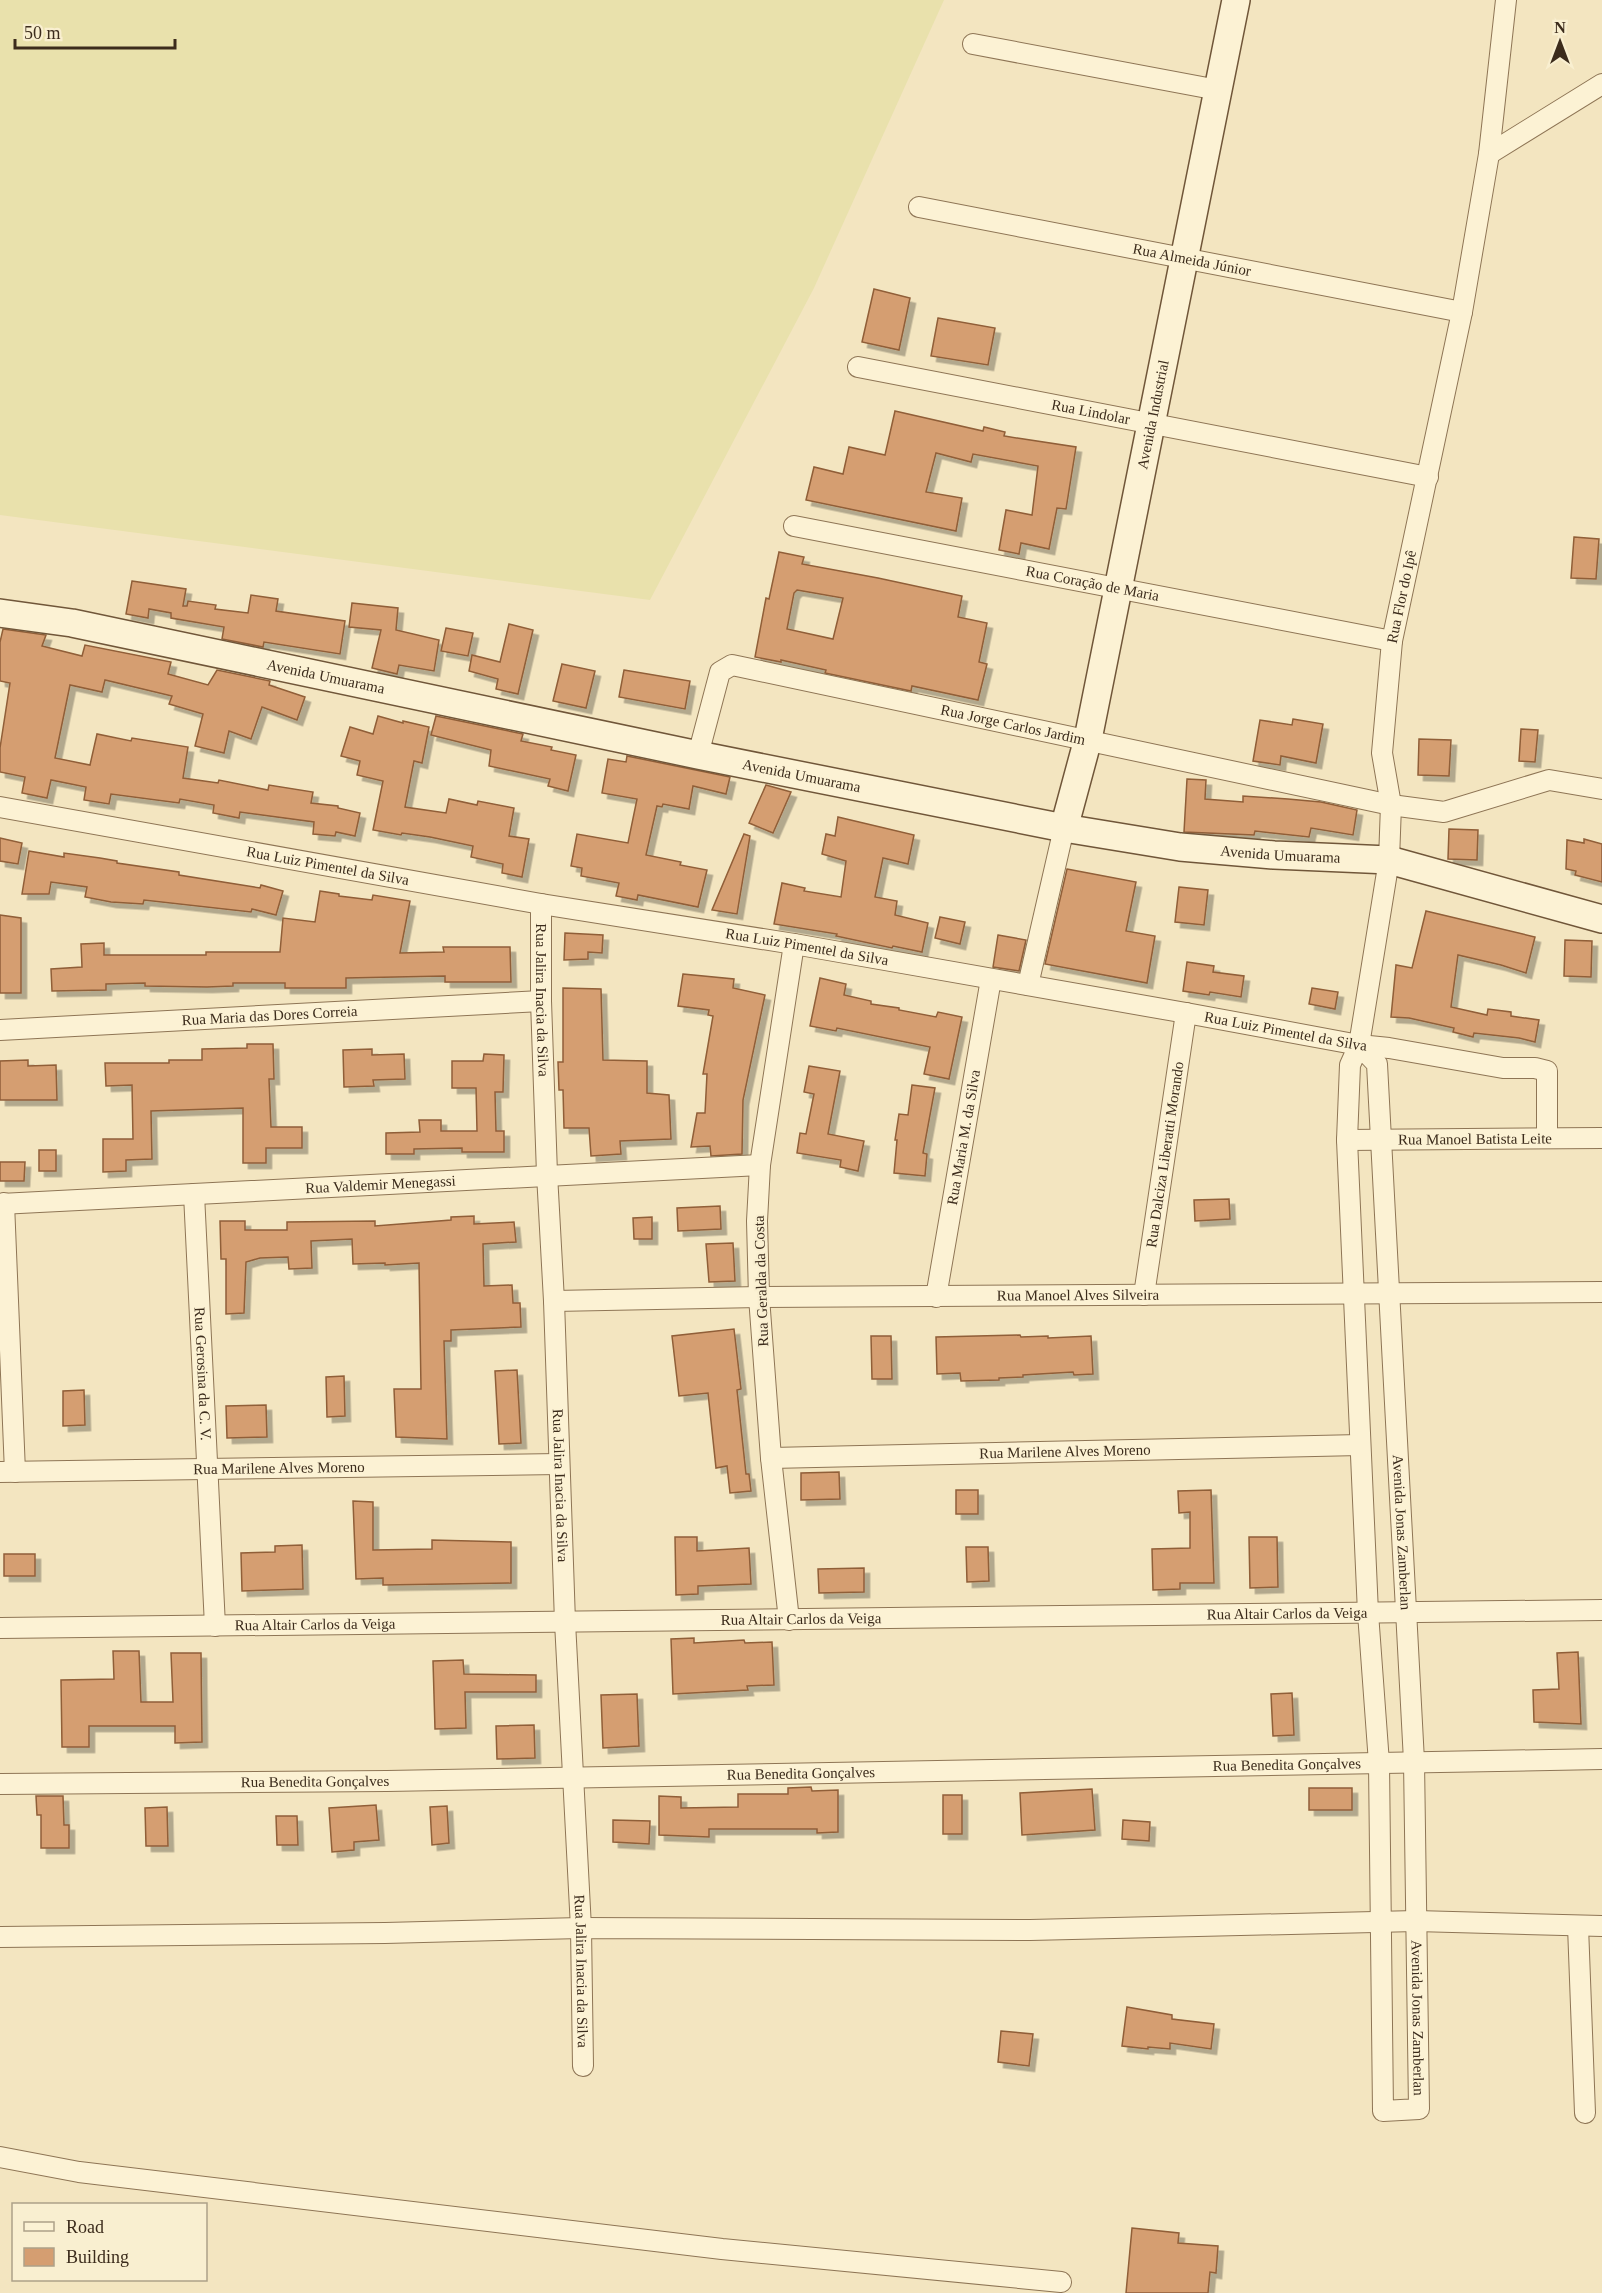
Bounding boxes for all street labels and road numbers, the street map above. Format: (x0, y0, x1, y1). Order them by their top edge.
street label: Rua Almeida Júnior (1131, 241, 1252, 279)
street label: Avenida Industrial (1134, 359, 1172, 471)
street label: Rua Lindolar (1050, 397, 1131, 427)
street label: Rua Flor do Ipê (1384, 549, 1419, 645)
street label: Rua Coração de Maria (1024, 563, 1161, 604)
street label: Avenida Umuarama (265, 656, 387, 697)
street label: Rua Jorge Carlos Jardim (939, 702, 1087, 748)
street label: Avenida Umuarama (741, 756, 862, 795)
street label: Avenida Umuarama (1220, 842, 1341, 866)
street label: Rua Luiz Pimentel da Silva (245, 843, 411, 888)
street label: Rua Jalira Inacia da Silva (533, 923, 552, 1077)
street label: Rua Luiz Pimentel da Silva (724, 925, 890, 969)
street label: Rua Maria das Dores Correia (181, 1003, 358, 1028)
street label: Rua Luiz Pimentel da Silva (1203, 1009, 1368, 1054)
street label: Rua Dalciza Liberatti Morando (1143, 1060, 1187, 1249)
street label: Rua Maria M. da Silva (944, 1068, 983, 1206)
street label: Rua Manoel Batista Leite (1398, 1130, 1552, 1148)
street label: Rua Valdemir Menegassi (305, 1173, 456, 1196)
street label: Rua Geralda da Costa (751, 1215, 771, 1347)
street label: Rua Manoel Alves Silveira (997, 1287, 1159, 1304)
street label: Rua Gerosina da C. V. (192, 1307, 214, 1441)
street label: Rua Jalira Inacia da Silva (550, 1409, 571, 1563)
street label: Rua Marilene Alves Moreno (979, 1442, 1151, 1461)
street label: Avenida Jonas Zamberlan (1390, 1454, 1414, 1611)
street label: Rua Marilene Alves Moreno (193, 1459, 365, 1477)
street label: Rua Altair Carlos da Veiga (1206, 1605, 1368, 1622)
street label: Rua Altair Carlos da Veiga (721, 1610, 882, 1628)
street label: Rua Altair Carlos da Veiga (235, 1616, 396, 1633)
street label: Rua Benedita Gonçalves (1212, 1755, 1361, 1774)
street label: Rua Benedita Gonçalves (727, 1764, 875, 1783)
street label: Rua Benedita Gonçalves (241, 1773, 389, 1790)
street label: Rua Jalira Inacia da Silva (571, 1894, 591, 2048)
street label: Avenida Jonas Zamberlan (1409, 1940, 1427, 2096)

